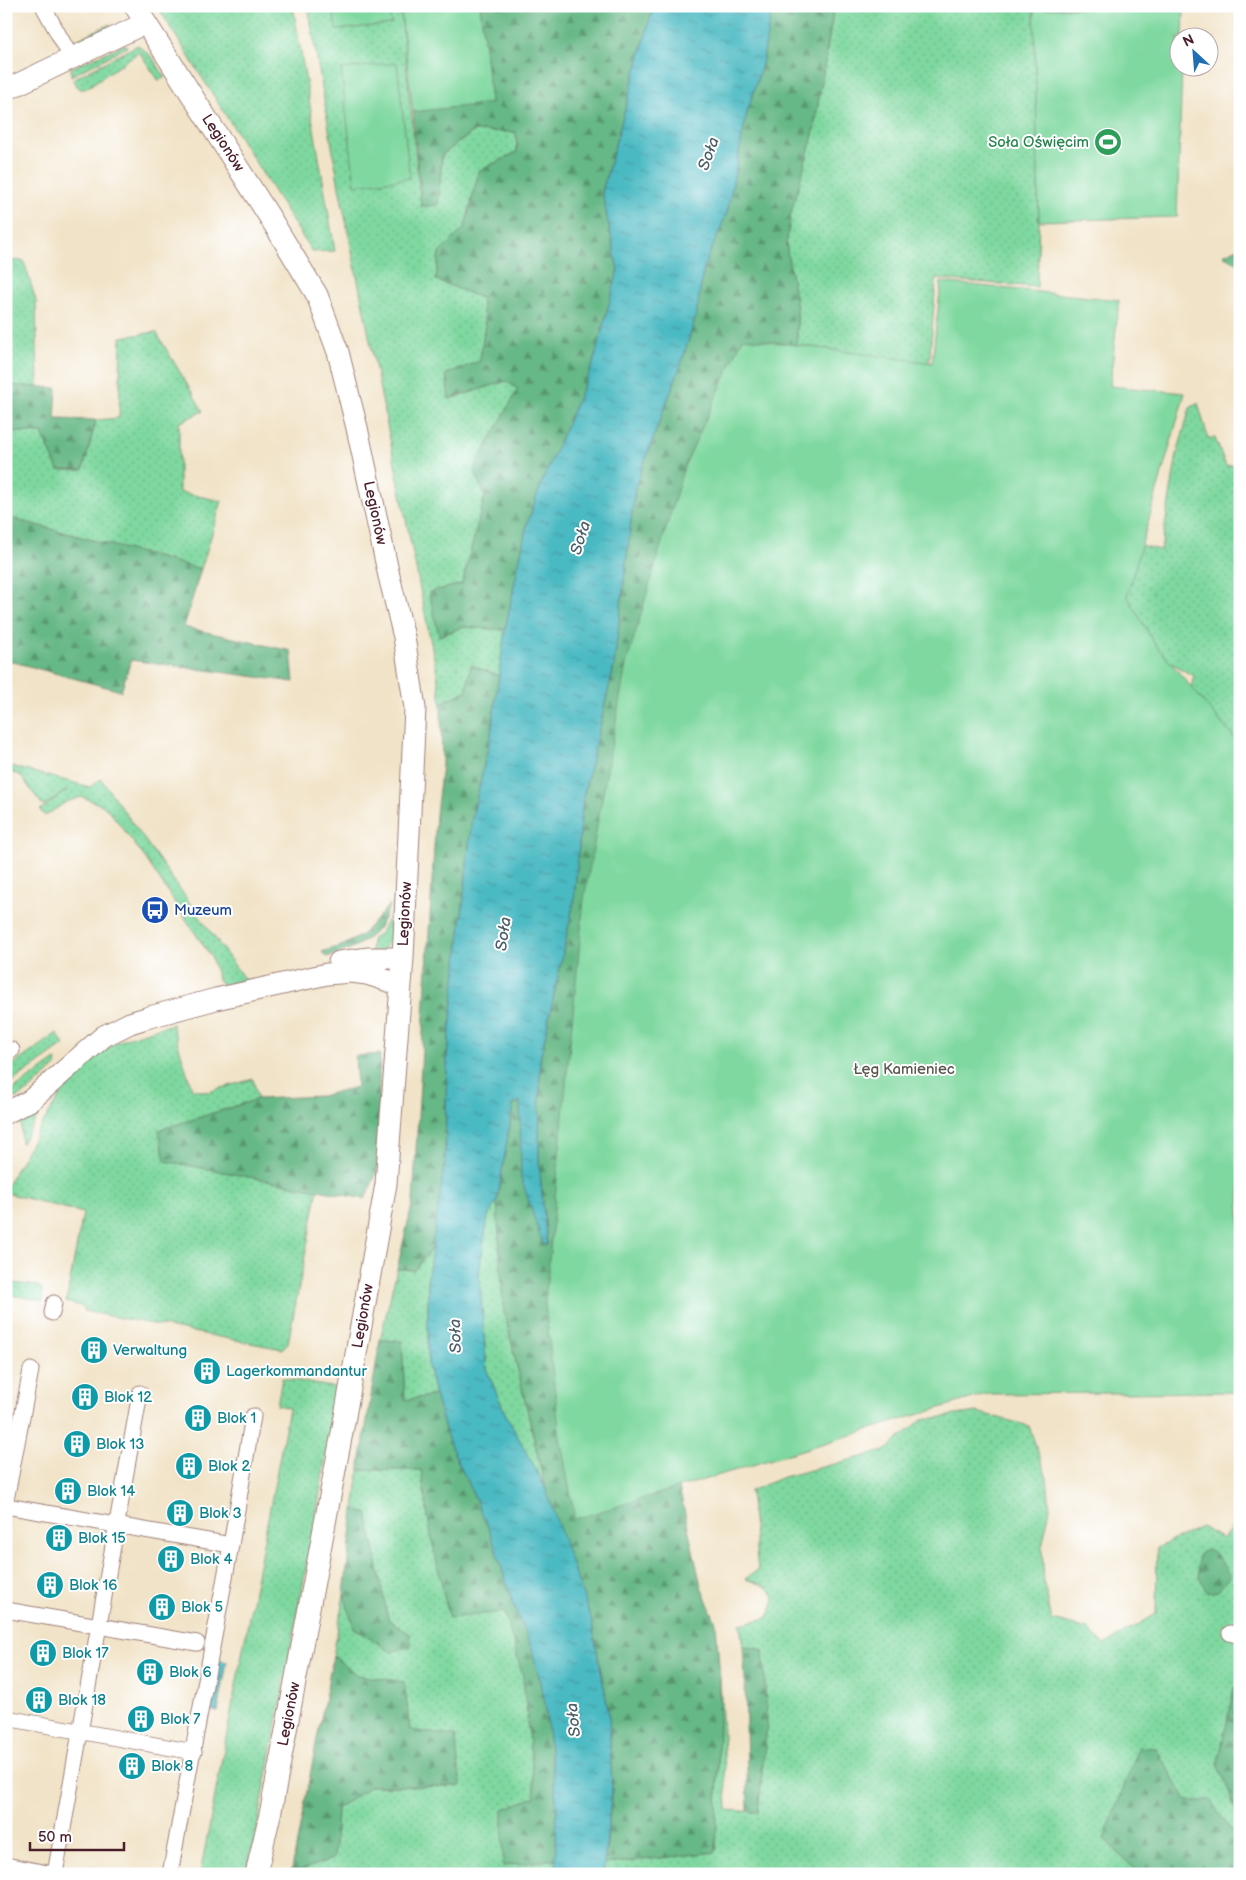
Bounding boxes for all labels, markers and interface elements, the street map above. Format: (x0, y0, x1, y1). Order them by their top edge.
north arrow (1168, 28, 1218, 78)
text: N (1180, 31, 1197, 51)
street label: Legionów (197, 111, 249, 175)
sports icon: Soła Oświęcim (1093, 127, 1123, 157)
place label: Soła Oświęcim (988, 133, 1089, 152)
water label: Soła (694, 135, 724, 173)
street label: Legionów (359, 479, 391, 547)
water label: Soła (567, 519, 595, 557)
street label: Legionów (394, 881, 416, 947)
bus stop icon: Muzeum (140, 895, 170, 925)
place label: Muzeum (174, 901, 232, 920)
water label: Soła (492, 916, 516, 952)
park label: Łęg Kamieniec (853, 1060, 955, 1079)
street label: Legionów (348, 1282, 378, 1350)
water label: Soła (446, 1319, 466, 1353)
building icon: Verwaltung (79, 1335, 109, 1365)
place label: Verwaltung (113, 1341, 187, 1360)
building icon: Lagerkommandantur (192, 1356, 222, 1386)
place label: Lagerkommandantur (226, 1362, 367, 1381)
building icon: Blok 12 (70, 1382, 100, 1412)
place label: Blok 12 (104, 1388, 152, 1407)
building icon: Blok 1 (183, 1403, 213, 1433)
place label: Blok 1 (217, 1409, 256, 1428)
building icon: Blok 13 (62, 1429, 92, 1459)
place label: Blok 13 (96, 1435, 144, 1454)
building icon: Blok 2 (174, 1451, 204, 1481)
place label: Blok 2 (208, 1457, 250, 1476)
building icon: Blok 14 (53, 1476, 83, 1506)
place label: Blok 14 (87, 1482, 135, 1501)
building icon: Blok 3 (165, 1498, 195, 1528)
place label: Blok 3 (199, 1504, 242, 1523)
building icon: Blok 15 (44, 1523, 74, 1553)
place label: Blok 15 (78, 1529, 126, 1548)
building icon: Blok 4 (156, 1544, 186, 1574)
place label: Blok 4 (190, 1550, 233, 1569)
building icon: Blok 16 (35, 1570, 65, 1600)
place label: Blok 16 (69, 1576, 117, 1595)
building icon: Blok 5 (147, 1592, 177, 1622)
place label: Blok 5 (181, 1598, 223, 1617)
building icon: Blok 17 (28, 1638, 58, 1668)
place label: Blok 17 (62, 1644, 109, 1663)
building icon: Blok 6 (135, 1657, 165, 1687)
place label: Blok 6 (169, 1663, 212, 1682)
street label: Legionów (273, 1680, 305, 1748)
building icon: Blok 18 (24, 1685, 54, 1715)
place label: Blok 18 (58, 1691, 106, 1710)
water label: Soła (563, 1702, 585, 1738)
building icon: Blok 7 (126, 1704, 156, 1734)
place label: Blok 7 (160, 1710, 201, 1729)
building icon: Blok 8 (117, 1751, 147, 1781)
place label: Blok 8 (151, 1757, 193, 1776)
scale bar (30, 1820, 124, 1852)
text: 50 m (38, 1828, 72, 1847)

